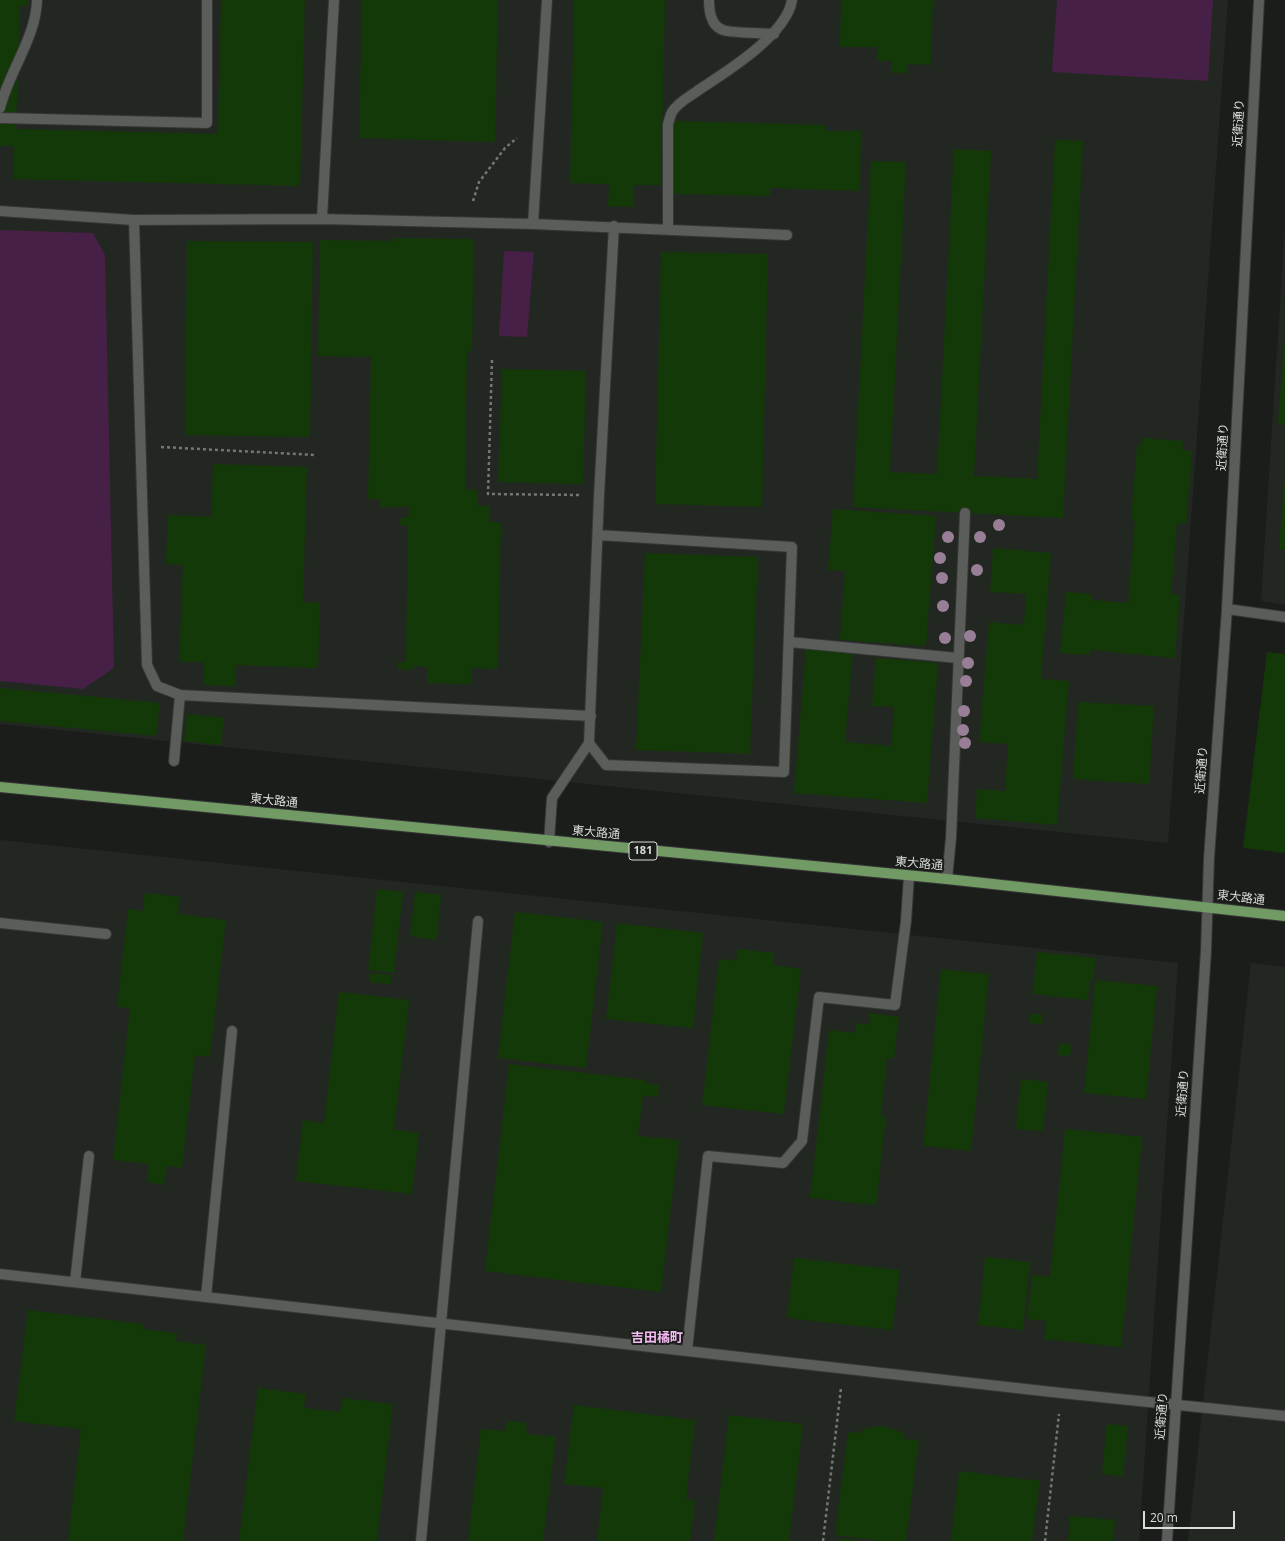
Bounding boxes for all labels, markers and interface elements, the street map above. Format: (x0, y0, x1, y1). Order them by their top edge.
street label: 近衛通り (1231, 99, 1247, 147)
street label: 近衛通り (1215, 423, 1231, 471)
street label: 近衛通り (1193, 746, 1211, 794)
street label: 東大路通 (249, 791, 299, 811)
street label: 東大路通 (571, 824, 621, 842)
road number: 181 (629, 842, 657, 860)
street label: 東大路通 (894, 855, 944, 873)
street label: 東大路通 (1216, 888, 1266, 908)
street label: 近衛通り (1174, 1069, 1192, 1117)
district label: 吉田橘町 (631, 1330, 683, 1346)
street label: 近衛通り (1153, 1392, 1171, 1440)
scale bar (1145, 1503, 1237, 1529)
text: 20 m (1150, 1509, 1178, 1526)

